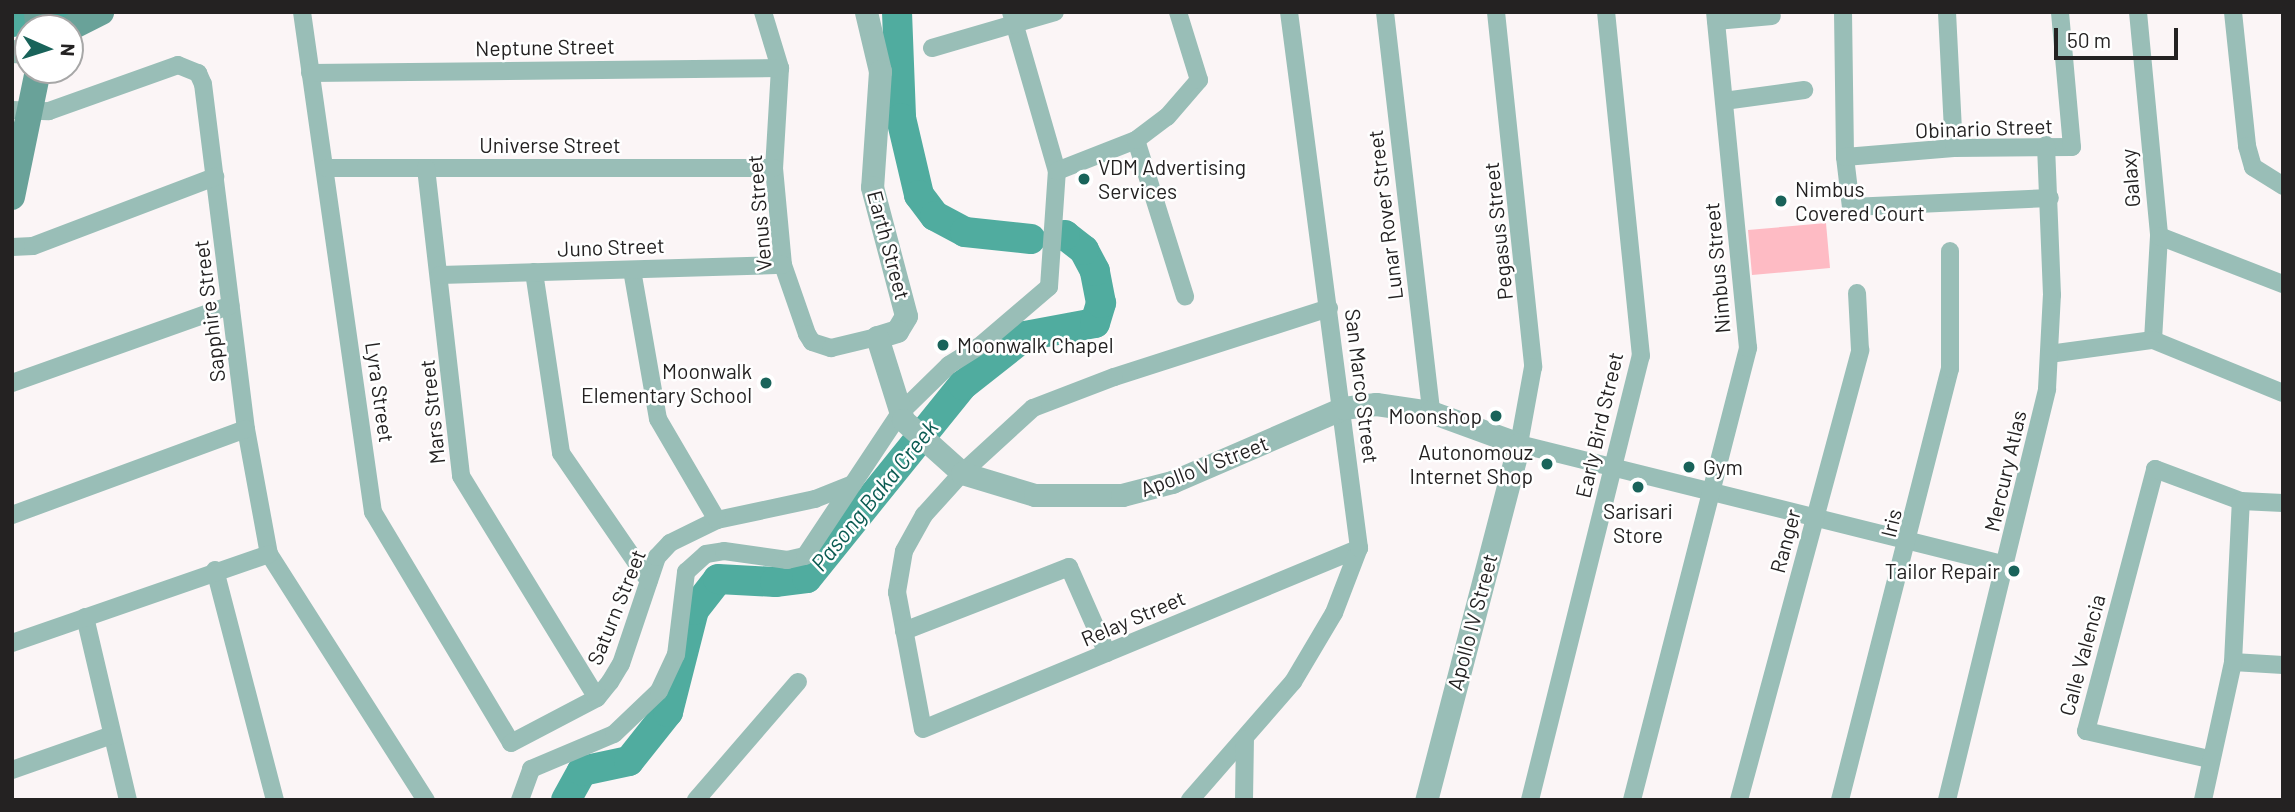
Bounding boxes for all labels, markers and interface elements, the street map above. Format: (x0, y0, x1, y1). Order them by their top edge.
north arrow (14, 14, 84, 84)
scale bar (2057, 14, 2181, 58)
text: 50 m (2067, 27, 2111, 52)
street label: Neptune Street (475, 33, 615, 61)
text: N (57, 43, 80, 57)
street label: Obinario Street (1915, 113, 2053, 143)
street label: Lunar Rover Street (1362, 129, 1408, 301)
street label: Universe Street (479, 132, 621, 158)
street label: Galaxy (2115, 148, 2145, 208)
street label: Venus Street (741, 154, 777, 272)
place label: VDM Advertising Services (1098, 154, 1246, 204)
street label: Pegasus Street (1478, 161, 1518, 301)
marker: VDM Advertising Services (1076, 171, 1092, 187)
place label: Nimbus Covered Court (1795, 176, 1925, 226)
street label: Earth Street (862, 188, 916, 302)
marker: Nimbus Covered Court (1773, 193, 1789, 209)
street label: Nimbus Street (1699, 202, 1735, 334)
street label: Juno Street (557, 233, 665, 261)
street label: Sapphire Street (188, 238, 230, 384)
street label: San Marco Street (1340, 307, 1384, 465)
place label: Moonwalk Chapel (957, 332, 1114, 358)
marker: Moonwalk Chapel (935, 337, 951, 353)
street label: Lyra Street (360, 340, 400, 444)
street label: Early Bird Street (1570, 350, 1628, 500)
street label: Mars Street (414, 358, 450, 466)
place label: Moonwalk Elementary School (581, 358, 752, 408)
marker: Moonwalk Elementary School (758, 375, 774, 391)
place label: Moonshop (1388, 403, 1482, 429)
marker: Moonshop (1488, 408, 1504, 424)
street label: Mercury Atlas (1979, 408, 2031, 534)
water label: Pasong Baka Creek (805, 414, 943, 576)
street label: Apollo V Street (1137, 430, 1271, 502)
place label: Autonomouz Internet Shop (1410, 439, 1533, 489)
place label: Gym (1703, 454, 1743, 480)
marker: Autonomouz Internet Shop (1539, 456, 1555, 472)
marker: Gym (1681, 459, 1697, 475)
marker: Sarisari Store (1630, 479, 1646, 495)
place label: Sarisari Store (1603, 498, 1673, 548)
street label: Ranger (1764, 506, 1806, 576)
street label: Iris (1875, 506, 1907, 540)
street label: Saturn Street (581, 546, 651, 668)
street label: Apollo IV Street (1442, 551, 1502, 693)
place label: Tailor Repair (1885, 558, 2000, 584)
marker: Tailor Repair (2006, 563, 2022, 579)
street label: Relay Street (1077, 585, 1189, 651)
street label: Calle Valencia (2054, 592, 2110, 718)

